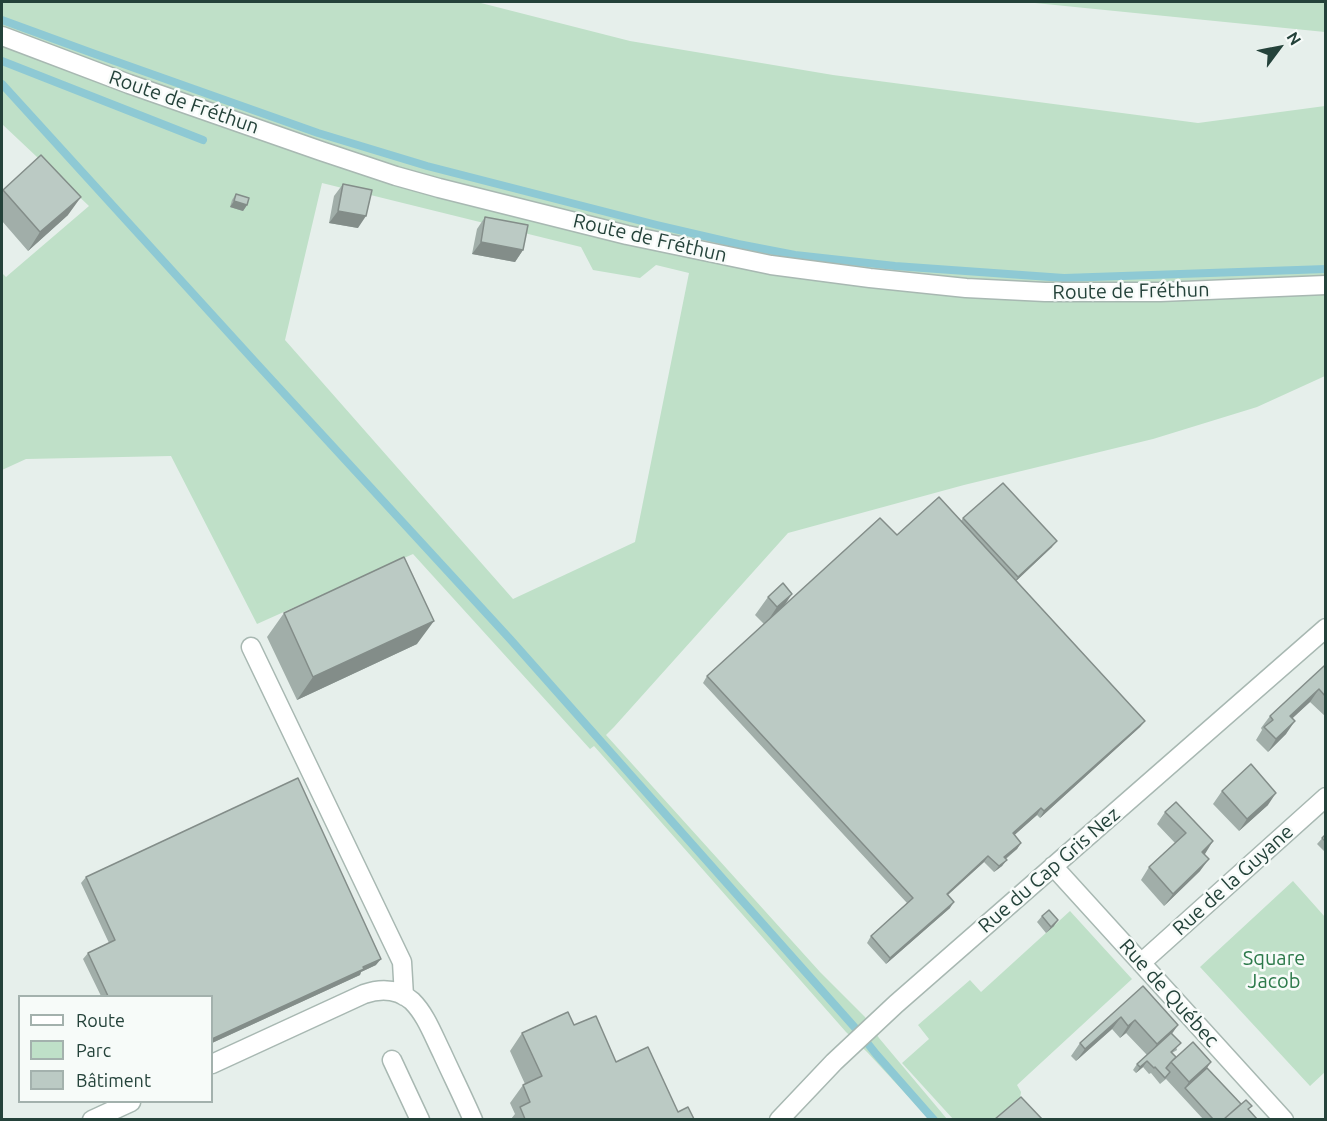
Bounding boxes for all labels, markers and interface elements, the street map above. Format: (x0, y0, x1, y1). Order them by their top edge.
north arrow (1249, 18, 1309, 78)
text: N (1283, 29, 1305, 48)
street label: Route de Fréthun (106, 65, 262, 139)
street label: Route de Fréthun (571, 209, 729, 267)
street label: Route de Fréthun (1052, 278, 1210, 304)
street label: Rue du Cap Gris Nez (973, 802, 1125, 938)
street label: Rue de la Guyane (1168, 820, 1298, 940)
street label: Rue de Québec (1114, 934, 1224, 1052)
park label: Square Jacob (1243, 946, 1305, 993)
legend (18, 995, 213, 1103)
text: Route (76, 1010, 125, 1030)
text: Parc (76, 1040, 111, 1060)
text: Bâtiment (76, 1070, 151, 1090)

